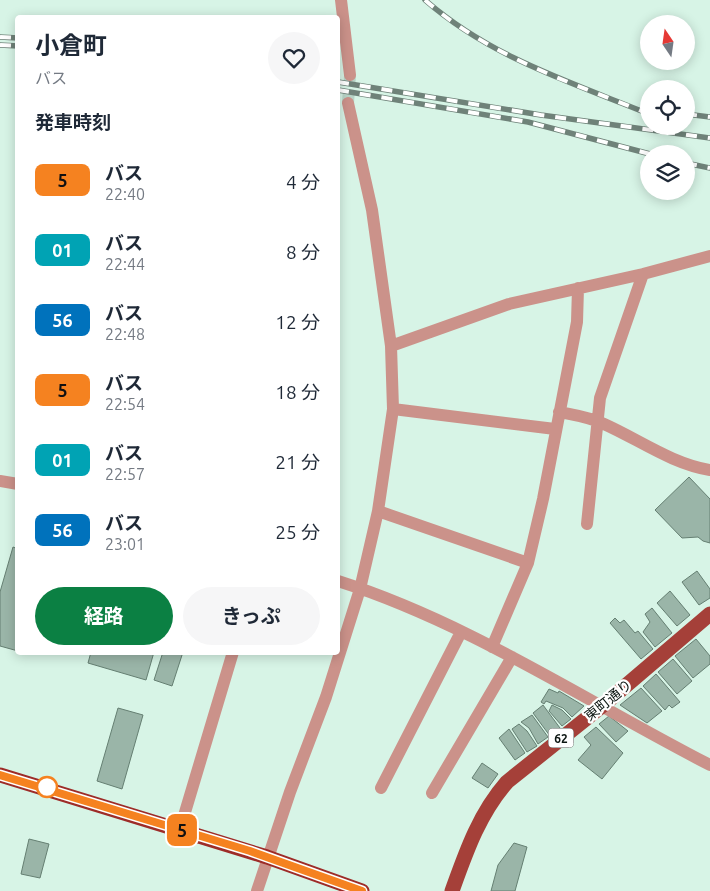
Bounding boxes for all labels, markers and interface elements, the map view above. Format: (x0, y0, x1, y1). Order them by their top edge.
north arrow (640, 15, 695, 70)
map controls (640, 15, 695, 200)
text: 小倉町 (35, 32, 107, 59)
button: heart (268, 32, 320, 84)
text: バス (35, 69, 67, 87)
button: locate (640, 80, 695, 135)
text: 発車時刻 (35, 111, 111, 133)
button: layers (640, 145, 695, 200)
text: バス (105, 162, 143, 184)
text: 5 (57, 170, 68, 190)
text: 4 分 (286, 171, 320, 193)
text: 22:40 (105, 185, 145, 203)
text: バス (105, 232, 143, 254)
text: 01 (52, 240, 73, 260)
text: 8 分 (286, 241, 320, 263)
text: 22:44 (105, 255, 145, 273)
text: バス (105, 302, 143, 324)
text: 56 (52, 310, 73, 330)
text: 12 分 (275, 311, 320, 333)
text: 22:48 (105, 325, 145, 343)
text: バス (105, 372, 143, 394)
text: 5 (57, 380, 68, 400)
text: 18 分 (275, 381, 320, 403)
text: 22:54 (105, 395, 145, 413)
text: バス (105, 442, 143, 464)
text: 01 (52, 450, 73, 470)
text: 21 分 (275, 451, 320, 473)
text: 22:57 (105, 465, 145, 483)
text: バス (105, 512, 143, 534)
text: 56 (52, 520, 73, 540)
text: 25 分 (275, 521, 320, 543)
text: 23:01 (105, 535, 145, 553)
button: 経路 (35, 587, 173, 645)
button: きっぷ (183, 587, 320, 645)
street label: 東町通り (581, 676, 635, 724)
road number: 62 (548, 728, 574, 748)
unlabelled marker (36, 776, 58, 798)
line badge: 5 (166, 814, 198, 846)
text: 5 (177, 820, 187, 840)

